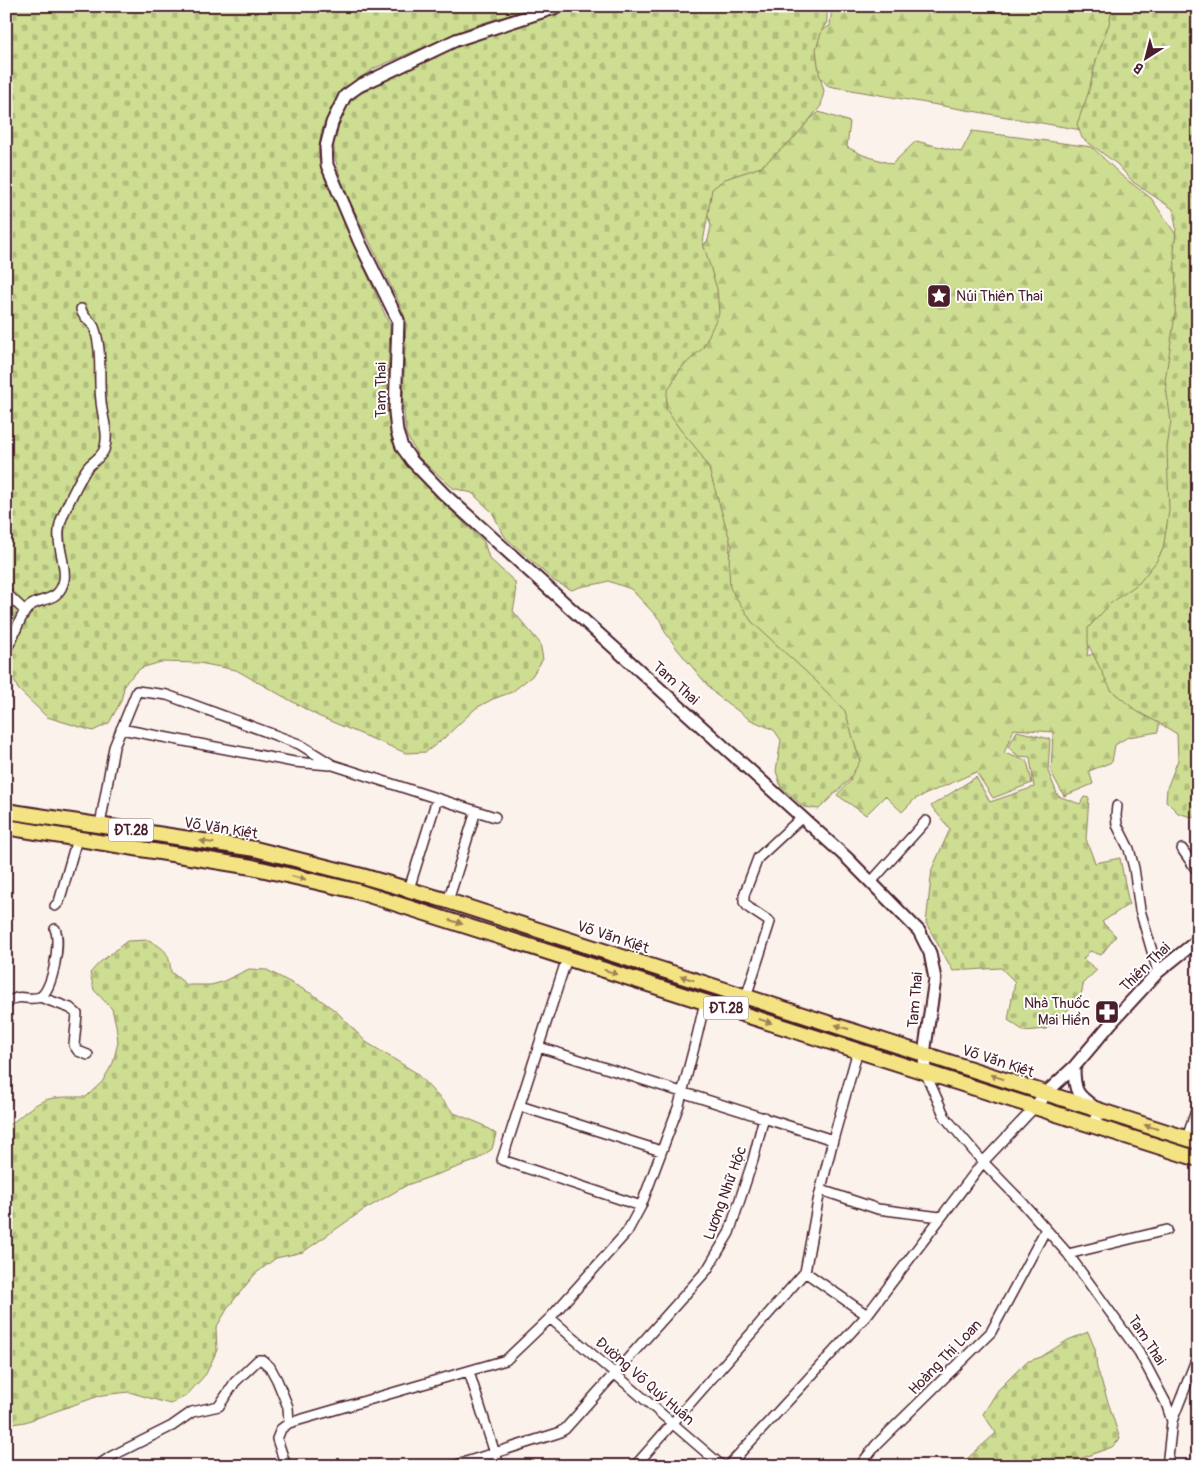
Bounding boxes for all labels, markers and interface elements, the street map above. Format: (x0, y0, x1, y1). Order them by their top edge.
north arrow (1122, 32, 1172, 82)
text: B (1130, 59, 1147, 77)
place icon: Núi Thiên Thai (926, 283, 952, 309)
place label: Núi Thiên Thai (956, 287, 1043, 306)
street label: Tam Thai (372, 362, 391, 418)
street label: Tam Thai (649, 658, 703, 709)
street label: Võ Văn Kiệt (183, 813, 260, 844)
road number: ĐT.28 (108, 818, 154, 842)
one-way arrow (198, 837, 214, 845)
one-way arrow (292, 874, 307, 882)
street label: Võ Văn Kiệt (574, 917, 652, 958)
one-way arrow (448, 919, 463, 927)
street label: Thiên Thai (1116, 938, 1175, 996)
one-way arrow (603, 968, 618, 976)
street label: Tam Thai (904, 971, 927, 1029)
one-way arrow (679, 973, 694, 981)
place label: Nhà Thuốc Mai Hiền (1024, 994, 1090, 1030)
road number: ĐT.28 (704, 996, 748, 1020)
pharmacy icon: Nhà Thuốc Mai Hiền (1094, 999, 1120, 1025)
one-way arrow (758, 1018, 773, 1025)
one-way arrow (834, 1023, 849, 1031)
street label: Võ Văn Kiệt (959, 1041, 1037, 1082)
one-way arrow (989, 1073, 1004, 1080)
one-way arrow (1144, 1122, 1159, 1130)
street label: Lương Nhữ Hộc (700, 1143, 751, 1243)
street label: Tam Thai (1123, 1312, 1170, 1369)
street label: Hoàng Thị Loan (905, 1316, 986, 1399)
street label: Đường Võ Quý Huân (591, 1333, 698, 1430)

